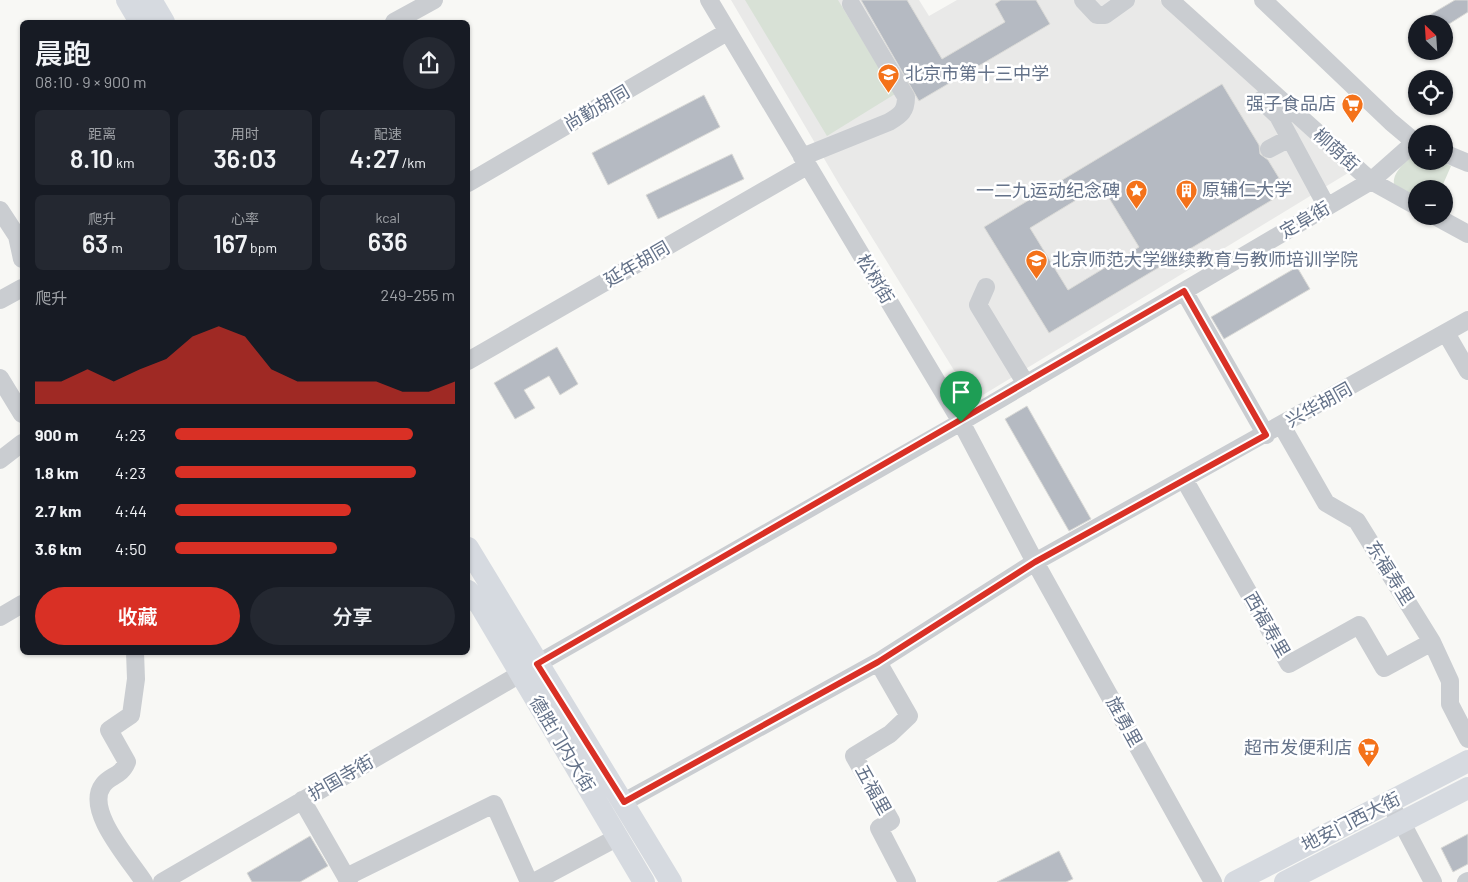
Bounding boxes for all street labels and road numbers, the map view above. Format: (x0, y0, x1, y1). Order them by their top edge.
street label: 尚勤胡同 (560, 80, 633, 135)
street label: 柳荫街 (1309, 123, 1364, 175)
street label: 定阜街 (1276, 196, 1333, 242)
street label: 延年胡同 (600, 236, 673, 291)
street label: 松树街 (853, 250, 899, 307)
street label: 兴华胡同 (1282, 377, 1355, 431)
street label: 东福寿里 (1362, 536, 1419, 609)
street label: 西福寿里 (1240, 588, 1295, 661)
street label: 德胜门内大街 (526, 692, 600, 795)
street label: 旌勇里 (1102, 693, 1148, 750)
street label: 护国寺街 (304, 750, 377, 805)
street label: 五福里 (851, 761, 897, 818)
street label: 地安门西大街 (1297, 787, 1404, 855)

